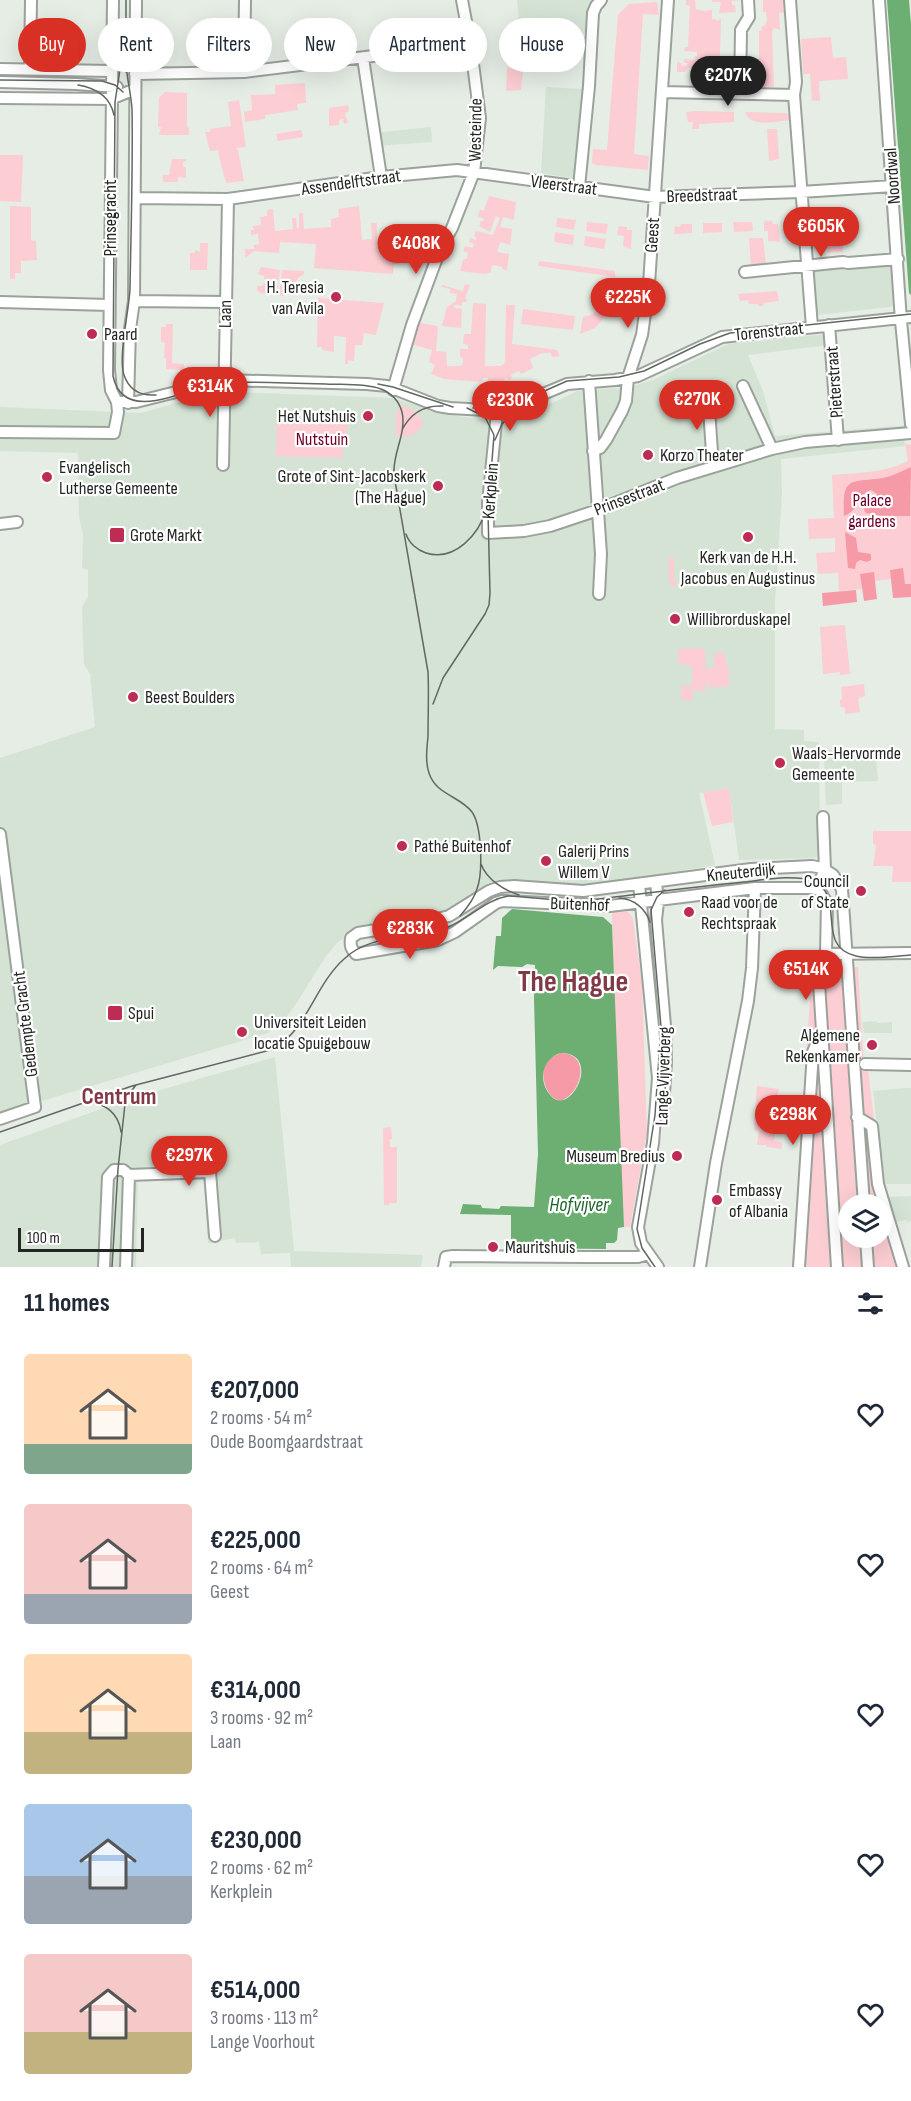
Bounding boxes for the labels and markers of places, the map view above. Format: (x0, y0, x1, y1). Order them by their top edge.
pin: €207K (686, 56, 770, 107)
pin: €605K (779, 207, 863, 258)
pin: €408K (374, 224, 458, 275)
place label: H. Teresia van Avila (266, 277, 324, 319)
pin: €225K (586, 278, 670, 329)
marker: H. Teresia van Avila (329, 290, 343, 304)
place label: Paard (104, 324, 138, 345)
marker: Paard (85, 327, 99, 341)
pin: €314K (168, 367, 252, 418)
pin: €270K (655, 380, 739, 431)
pin: €230K (468, 381, 552, 432)
place label: Het Nutshuis (278, 406, 356, 427)
marker: Het Nutshuis (361, 409, 375, 423)
place label: Korzo Theater (660, 445, 744, 466)
marker: Korzo Theater (641, 448, 655, 462)
place label: Evangelisch Lutherse Gemeente (59, 457, 178, 499)
place label: Grote of Sint-Jacobskerk (The Hague) (277, 466, 426, 508)
marker: Evangelisch Lutherse Gemeente (40, 470, 54, 484)
marker: Grote of Sint-Jacobskerk (The Hague) (431, 479, 445, 493)
place label: Grote Markt (130, 525, 202, 546)
marker: Grote Markt (108, 526, 126, 544)
marker: Kerk van de H.H. Jacobus en Augustinus (741, 530, 755, 544)
place label: Kerk van de H.H. Jacobus en Augustinus (680, 547, 815, 589)
place label: Willibrorduskapel (687, 609, 791, 630)
marker: Willibrorduskapel (668, 612, 682, 626)
place label: Beest Boulders (145, 687, 235, 708)
marker: Beest Boulders (126, 690, 140, 704)
place label: Waals-Hervormde Gemeente (792, 743, 901, 785)
marker: Waals-Hervormde Gemeente (773, 756, 787, 770)
place label: Pathé Buitenhof (414, 836, 512, 857)
marker: Pathé Buitenhof (395, 839, 409, 853)
place label: Galerij Prins Willem V (558, 841, 629, 883)
marker: Galerij Prins Willem V (539, 854, 553, 868)
place label: Council of State (801, 871, 849, 913)
marker: Council of State (854, 884, 868, 898)
place label: Raad voor de Rechtspraak (701, 892, 778, 934)
marker: Raad voor de Rechtspraak (682, 905, 696, 919)
pin: €283K (368, 909, 452, 960)
pin: €514K (764, 950, 848, 1001)
place label: Spui (128, 1003, 154, 1024)
marker: Spui (106, 1004, 124, 1022)
place label: Universiteit Leiden locatie Spuigebouw (254, 1012, 371, 1054)
marker: Universiteit Leiden locatie Spuigebouw (235, 1025, 249, 1039)
place label: Algemene Rekenkamer (785, 1025, 860, 1067)
marker: Algemene Rekenkamer (865, 1038, 879, 1052)
pin: €298K (751, 1095, 835, 1146)
pin: €297K (147, 1136, 231, 1187)
place label: Museum Bredius (566, 1146, 665, 1167)
marker: Museum Bredius (670, 1149, 684, 1163)
place label: Embassy of Albania (729, 1180, 788, 1222)
marker: Embassy of Albania (710, 1193, 724, 1207)
place label: Mauritshuis (505, 1237, 576, 1258)
marker: Mauritshuis (486, 1240, 500, 1254)

